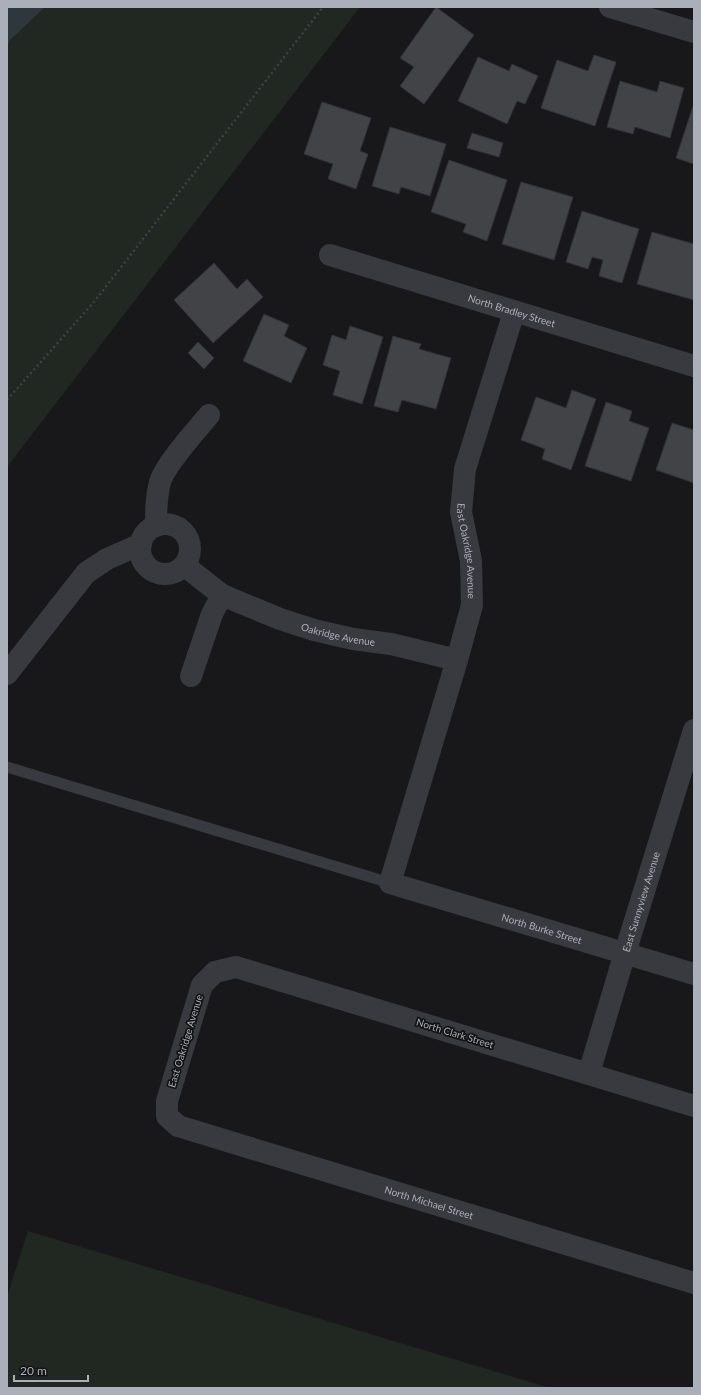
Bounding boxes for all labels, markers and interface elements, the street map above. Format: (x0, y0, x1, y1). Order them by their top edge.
street label: North Bradley Street (467, 291, 557, 329)
street label: East Oakridge Avenue (455, 503, 478, 599)
street label: Oakridge Avenue (300, 620, 376, 648)
street label: East Sunnyview Avenue (620, 850, 662, 953)
street label: North Burke Street (500, 911, 584, 946)
street label: East Oakridge Avenue (165, 993, 205, 1089)
street label: North Clark Street (415, 1016, 495, 1051)
street label: North Michael Street (383, 1183, 475, 1222)
scale bar (14, 1357, 88, 1383)
text: 20 m (20, 1363, 47, 1378)

